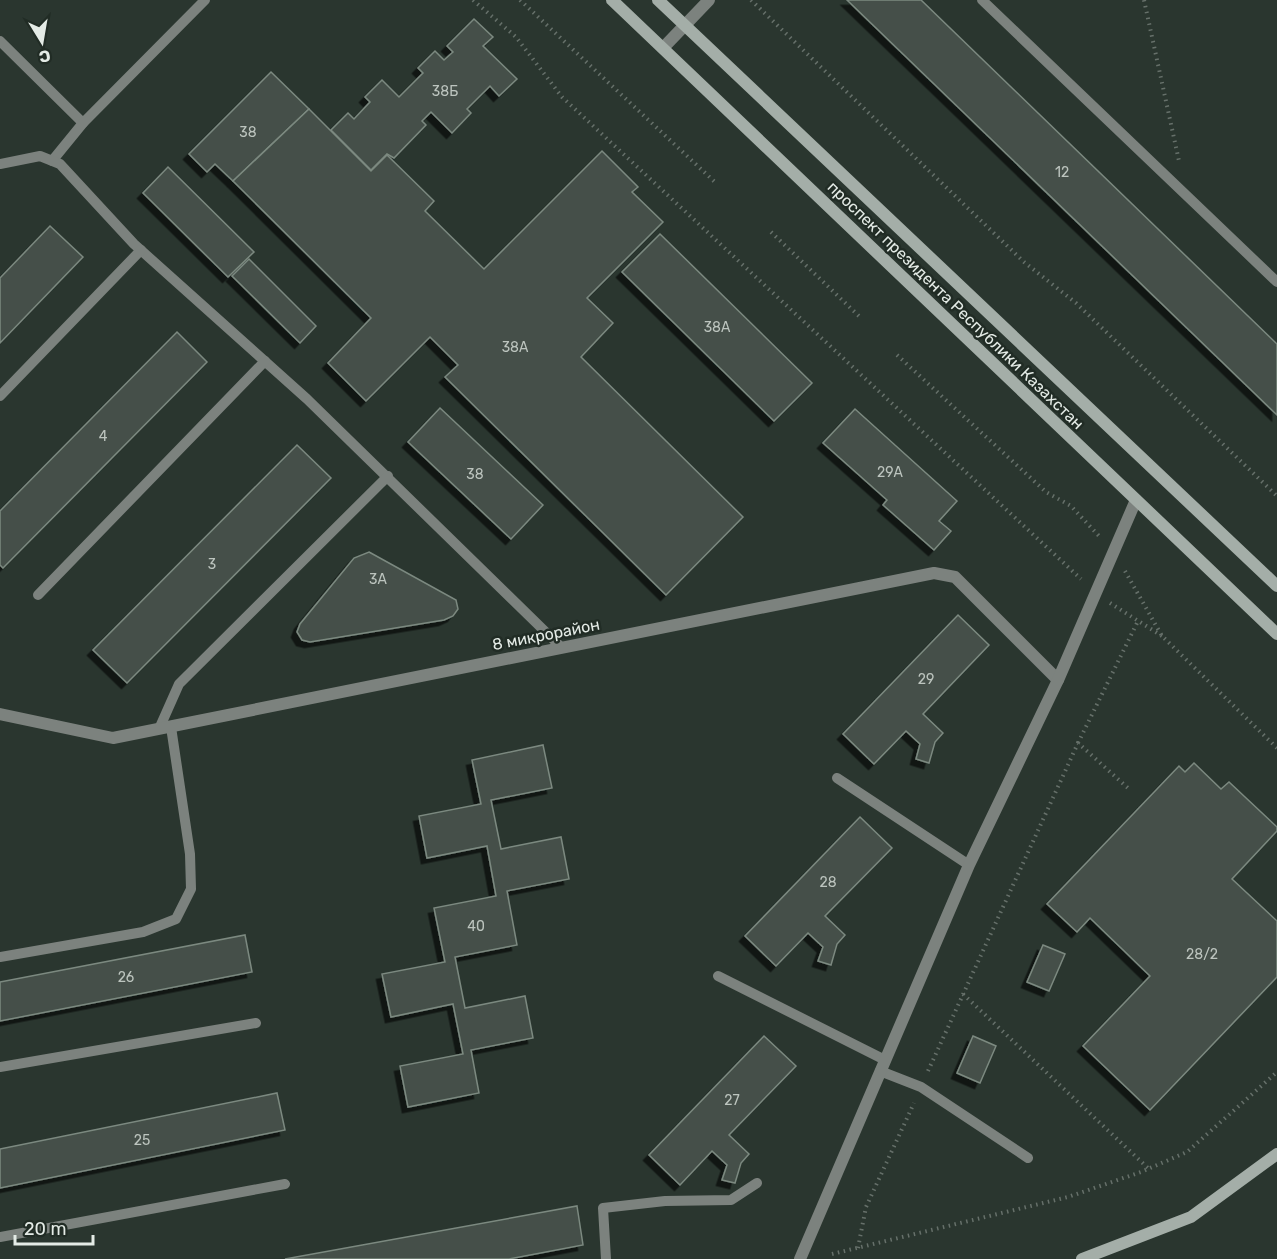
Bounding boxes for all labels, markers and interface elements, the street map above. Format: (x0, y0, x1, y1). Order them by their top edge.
north arrow (12, 12, 72, 72)
text: С (37, 46, 52, 67)
house number: 38Б (432, 83, 458, 100)
house number: 38 (239, 124, 257, 141)
house number: 12 (1055, 164, 1069, 181)
street label: проспект президента Республики Казахстан (824, 177, 1088, 433)
house number: 38А (704, 319, 731, 336)
house number: 38А (502, 339, 529, 356)
house number: 4 (99, 428, 108, 445)
house number: 29А (877, 464, 904, 481)
house number: 38 (466, 466, 484, 483)
house number: 3 (208, 556, 216, 573)
house number: 3А (369, 571, 388, 588)
street label: 8 микрорайон (491, 615, 601, 654)
house number: 29 (918, 671, 934, 688)
house number: 28 (819, 874, 837, 891)
house number: 40 (467, 918, 485, 935)
house number: 28/2 (1186, 946, 1218, 963)
house number: 26 (118, 969, 134, 986)
house number: 27 (724, 1092, 740, 1109)
house number: 25 (134, 1132, 150, 1149)
scale bar (15, 1208, 93, 1246)
text: 20 m (24, 1218, 66, 1240)

